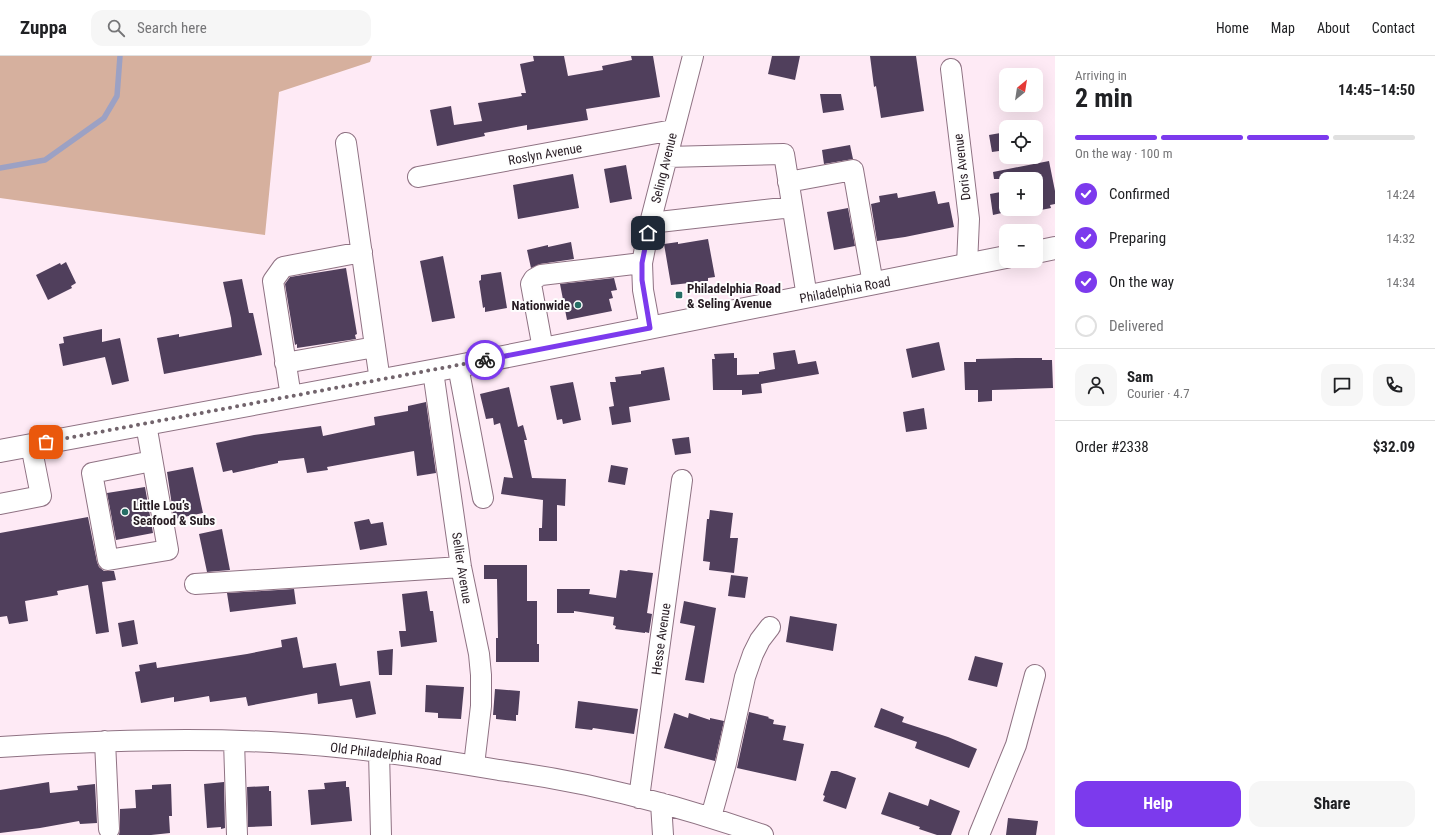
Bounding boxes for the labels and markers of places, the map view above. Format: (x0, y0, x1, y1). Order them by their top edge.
pin (631, 216, 665, 250)
place label: Philadelphia Road & Seling Avenue (687, 281, 781, 311)
marker: Philadelphia Road & Seling Avenue (674, 290, 684, 300)
place label: Nationwide (512, 298, 570, 313)
marker: Nationwide (573, 300, 583, 310)
pin (29, 425, 63, 459)
place label: Little Lou’s Seafood & Subs (133, 498, 215, 528)
marker: Little Lou’s Seafood & Subs (120, 507, 130, 517)

